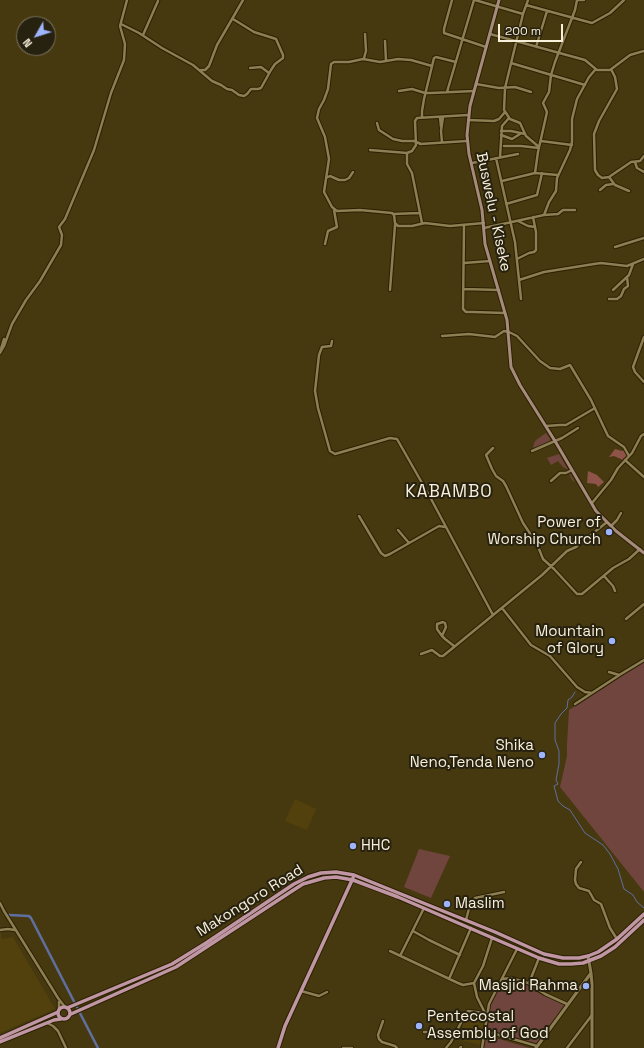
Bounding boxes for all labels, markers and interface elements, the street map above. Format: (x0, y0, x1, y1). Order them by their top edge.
north arrow (16, 16, 56, 56)
scale bar (500, 16, 565, 42)
text: 200 m (505, 23, 541, 39)
text: N (20, 36, 35, 50)
street label: Buswelu - Kiseke (472, 151, 514, 273)
district label: KABAMBO (405, 482, 493, 502)
place label: Power of Worship Church (488, 514, 601, 549)
marker: Power of Worship Church (604, 527, 614, 537)
place label: Mountain of Glory (535, 623, 604, 658)
marker: Mountain of Glory (607, 636, 617, 646)
place label: Shika Neno,Tenda Neno (410, 737, 534, 772)
marker: Shika Neno,Tenda Neno (537, 750, 547, 760)
place label: HHC (361, 837, 390, 855)
marker: HHC (348, 841, 358, 851)
street label: Makongoro Road (194, 861, 306, 941)
place label: Maslim (455, 895, 505, 913)
marker: Maslim (442, 899, 452, 909)
place label: Masjid Rahma (479, 977, 578, 995)
marker: Masjid Rahma (581, 981, 591, 991)
place label: Pentecostal Assembly of God (427, 1008, 549, 1043)
marker: Pentecostal Assembly of God (414, 1021, 424, 1031)

